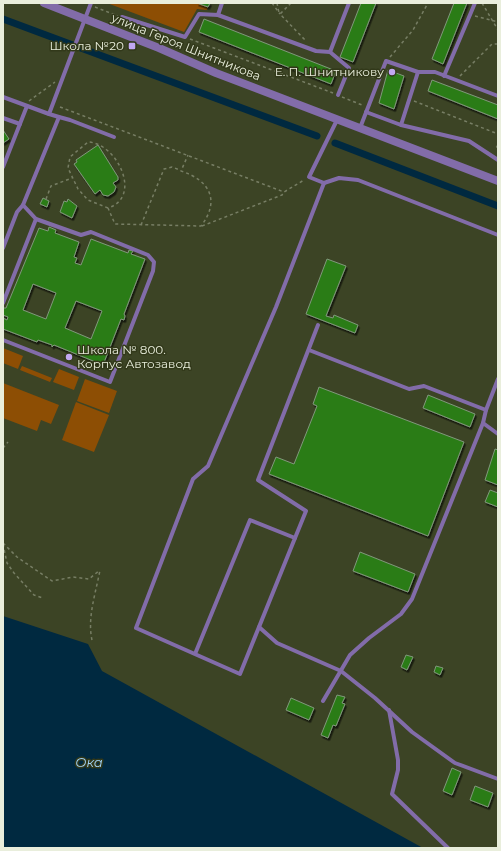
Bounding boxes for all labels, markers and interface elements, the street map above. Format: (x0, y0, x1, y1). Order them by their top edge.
street label: улица Героя Шнитникова (108, 9, 263, 83)
place label: Школа №20 (49, 38, 124, 53)
marker: Школа №20 (127, 41, 137, 51)
place label: Е. П. Шнитникову (275, 64, 384, 79)
marker: Е. П. Шнитникову (387, 67, 397, 77)
place label: Школа № 800. Корпус Автозавод (77, 342, 191, 371)
marker: Школа № 800. Корпус Автозавод (64, 352, 74, 362)
water label: Ока (75, 754, 103, 770)

